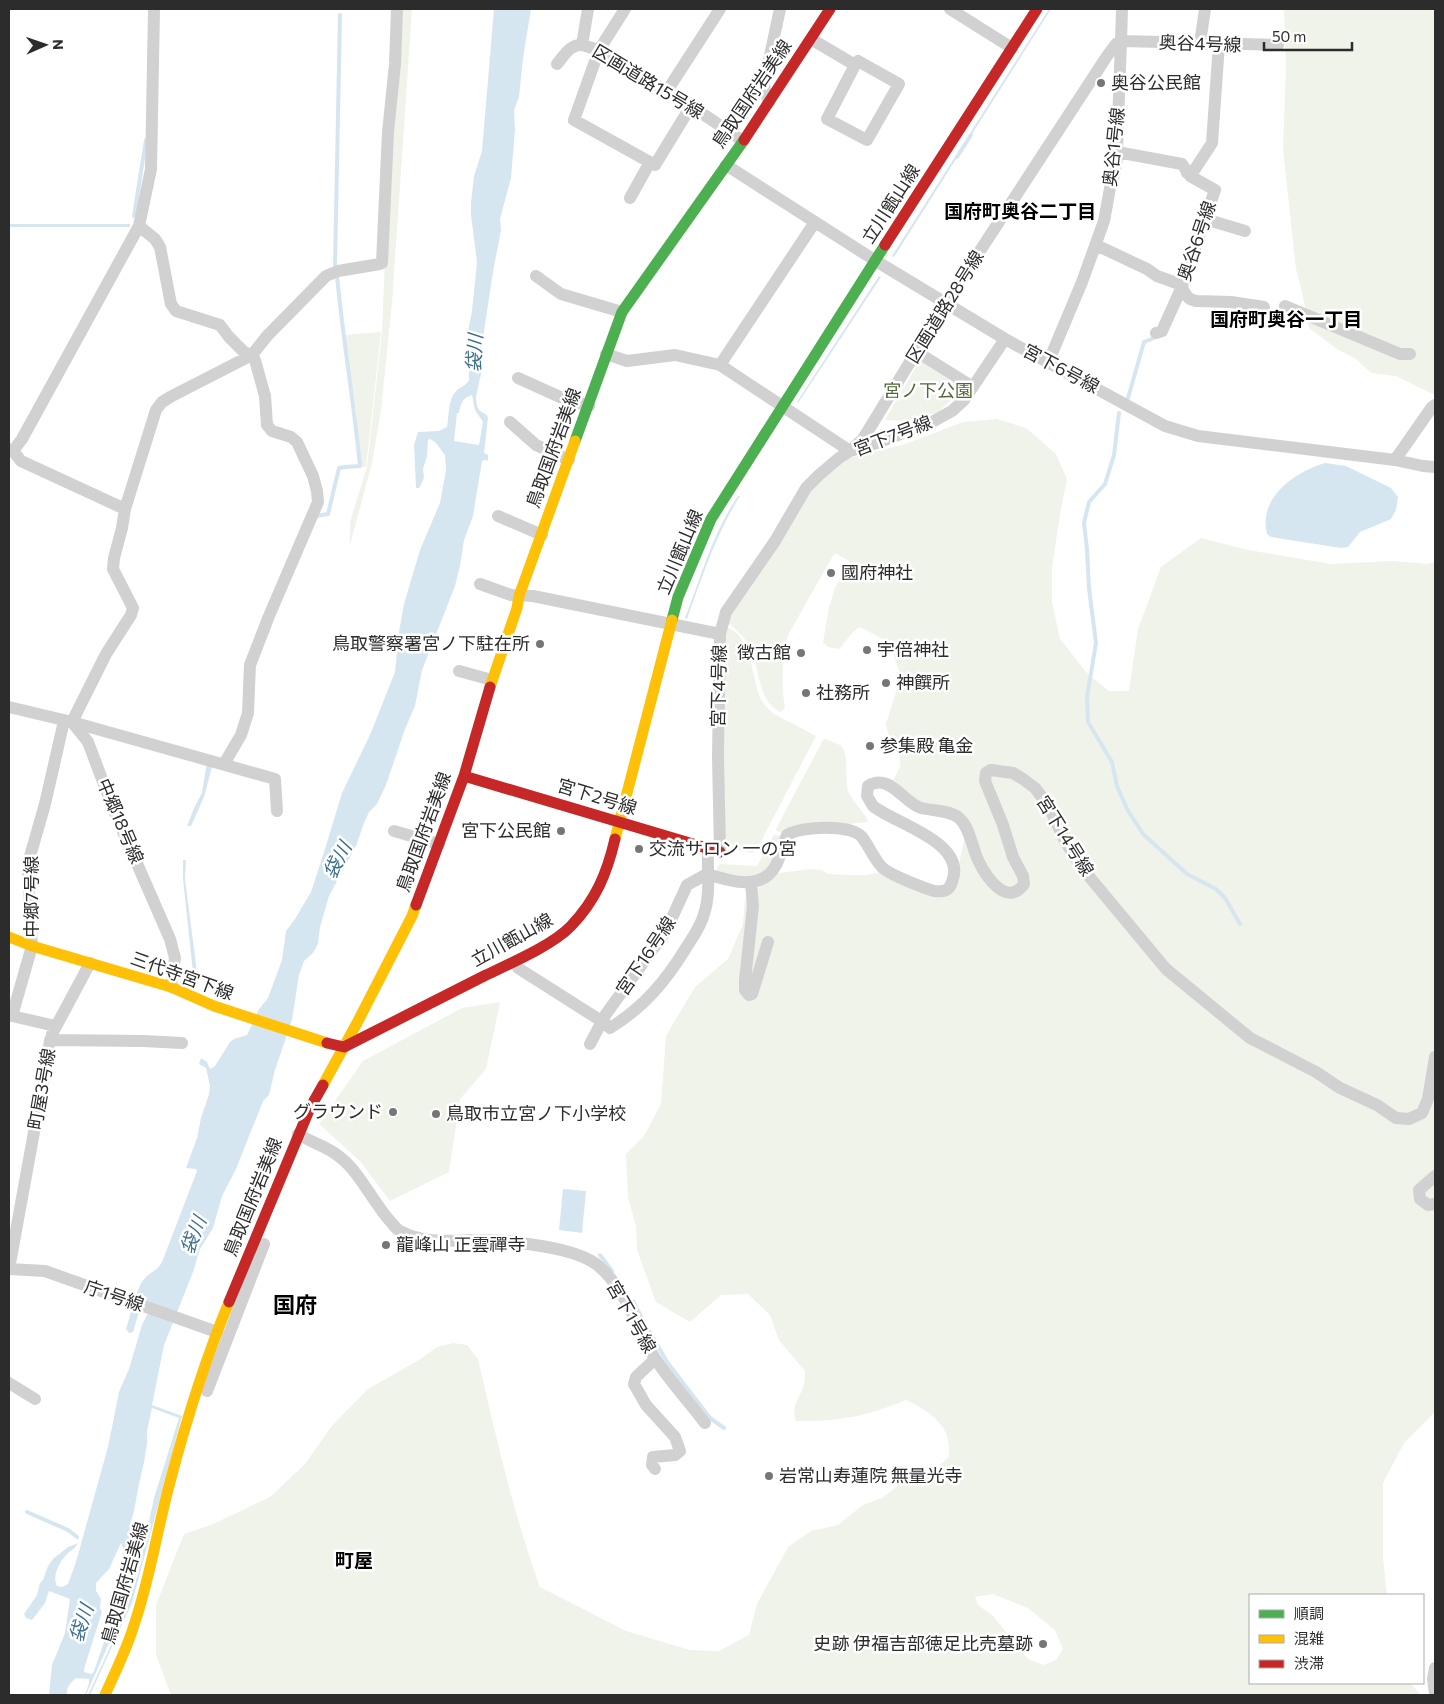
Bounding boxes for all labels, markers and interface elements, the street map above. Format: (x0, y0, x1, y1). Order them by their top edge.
north arrow (20, 20, 70, 70)
scale bar (1264, 20, 1352, 52)
text: 50 m (1272, 27, 1306, 45)
street label: 奥谷4号線 (1158, 31, 1242, 55)
street label: 鳥取国府岩美線 (707, 35, 796, 152)
text: N (50, 39, 67, 50)
street label: 区画道路15号線 (589, 39, 708, 123)
place label: 奥谷公民館 (1111, 71, 1201, 93)
marker: 奥谷公民館 (1095, 77, 1107, 89)
street label: 奥谷1号線 (1098, 106, 1128, 188)
street label: 立川甑山線 (856, 160, 924, 247)
street label: 奥谷6号線 (1172, 198, 1220, 283)
district label: 国府町奥谷二丁目 (944, 199, 1096, 222)
street label: 区画道路28号線 (901, 246, 988, 367)
district label: 国府町奥谷一丁目 (1210, 307, 1362, 330)
water label: 袋川 (461, 331, 486, 373)
street label: 宮下6号線 (1020, 339, 1103, 397)
park label: 宮ノ下公園 (883, 379, 973, 401)
street label: 鳥取国府岩美線 (521, 385, 585, 511)
street label: 宮下7号線 (851, 410, 935, 460)
street label: 立川甑山線 (651, 506, 707, 597)
place label: 國府神社 (841, 561, 913, 583)
marker: 國府神社 (825, 567, 837, 579)
place label: 鳥取警察署宮ノ下駐在所 (332, 632, 530, 654)
marker: 鳥取警察署宮ノ下駐在所 (534, 638, 546, 650)
place label: 宇倍神社 (877, 638, 949, 660)
place label: 徴古館 (737, 641, 791, 663)
street label: 宮下4号線 (706, 644, 730, 728)
marker: 宇倍神社 (861, 644, 873, 656)
marker: 徴古館 (795, 647, 807, 659)
place label: 神饌所 (896, 671, 950, 693)
marker: 神饌所 (880, 677, 892, 689)
place label: 社務所 (816, 681, 870, 703)
marker: 社務所 (800, 687, 812, 699)
place label: 参集殿 亀金 (880, 734, 973, 756)
marker: 参集殿 亀金 (864, 740, 876, 752)
street label: 鳥取国府岩美線 (391, 769, 455, 895)
street label: 宮下2号線 (555, 774, 640, 819)
street label: 中郷18号線 (93, 775, 149, 867)
street label: 宮下14号線 (1033, 791, 1099, 880)
place label: 宮下公民館 (461, 819, 551, 841)
marker: 宮下公民館 (555, 825, 567, 837)
water label: 袋川 (317, 836, 357, 882)
place label: 交流サロン 一の宮 (649, 837, 796, 859)
marker: 交流サロン 一の宮 (633, 843, 645, 855)
street label: 中郷7号線 (20, 856, 42, 938)
street label: 立川甑山線 (467, 908, 556, 971)
street label: 宮下16号線 (611, 912, 680, 999)
street label: 三代寺宮下線 (128, 946, 237, 1004)
street label: 町屋3号線 (23, 1046, 59, 1131)
place label: グラウンド (293, 1100, 383, 1122)
place label: 鳥取市立宮ノ下小学校 (446, 1102, 626, 1124)
marker: グラウンド (387, 1106, 399, 1118)
marker: 鳥取市立宮ノ下小学校 (430, 1108, 442, 1120)
street label: 鳥取国府岩美線 (218, 1134, 286, 1259)
water label: 袋川 (175, 1211, 211, 1257)
place label: 龍峰山 正雲禪寺 (396, 1233, 525, 1255)
marker: 龍峰山 正雲禪寺 (380, 1239, 392, 1251)
street label: 庁1号線 (82, 1275, 147, 1315)
street label: 宮下1号線 (602, 1276, 661, 1357)
district label: 国府 (273, 1291, 317, 1318)
place label: 岩常山寿蓮院 無量光寺 (779, 1464, 962, 1486)
marker: 岩常山寿蓮院 無量光寺 (763, 1470, 775, 1482)
street label: 鳥取国府岩美線 (96, 1519, 152, 1646)
district label: 町屋 (335, 1548, 373, 1571)
legend (1249, 1594, 1424, 1684)
water label: 袋川 (63, 1599, 98, 1645)
text: 順調 (1294, 1604, 1324, 1622)
text: 混雑 (1294, 1629, 1324, 1647)
place label: 史跡 伊福吉部徳足比売墓跡 (814, 1632, 1033, 1654)
marker: 史跡 伊福吉部徳足比売墓跡 (1037, 1638, 1049, 1650)
text: 渋滞 (1294, 1654, 1324, 1672)

